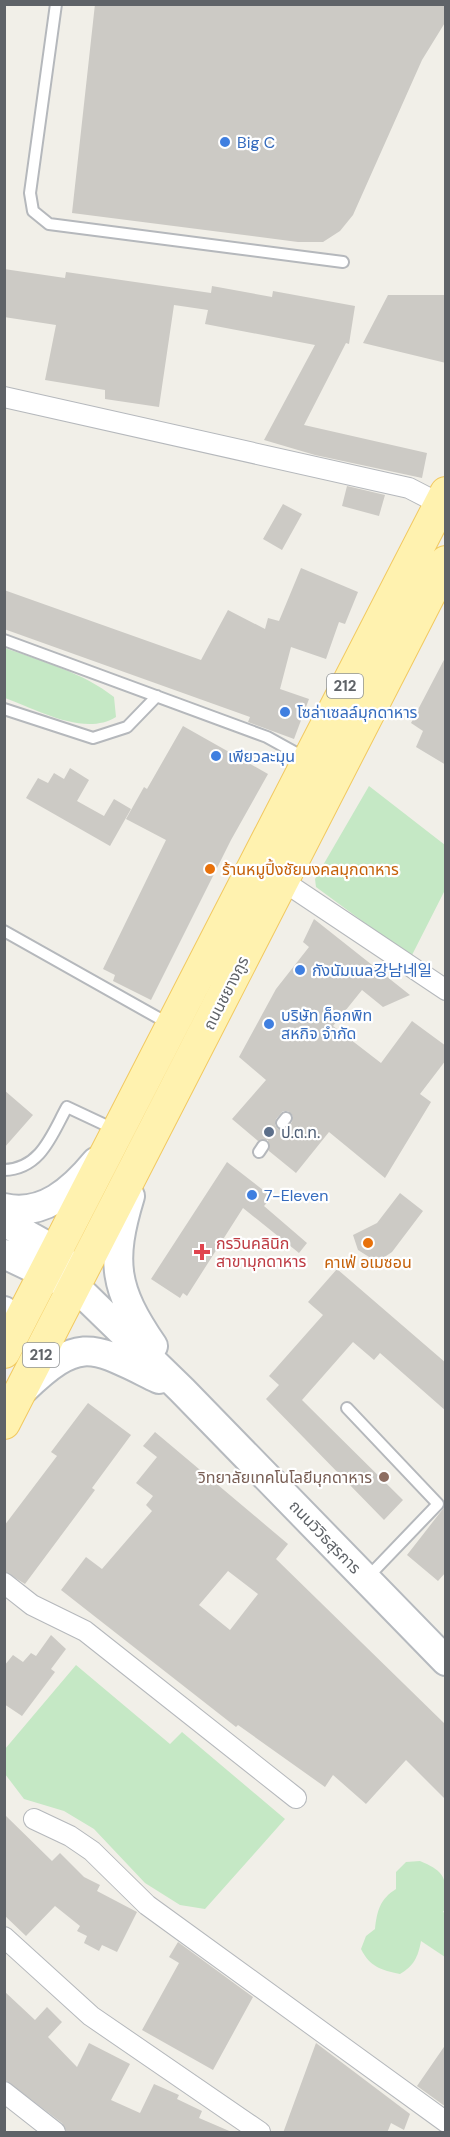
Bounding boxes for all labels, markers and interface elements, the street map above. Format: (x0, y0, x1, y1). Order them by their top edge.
place label: Big C (237, 132, 275, 153)
marker: Big C (218, 135, 232, 149)
road number: 212 (327, 674, 363, 698)
place label: โซล่าเซลล์มุกดาหาร (297, 702, 418, 723)
marker: โซล่าเซลล์มุกดาหาร (278, 705, 292, 719)
place label: เพียวละมุน (228, 746, 295, 767)
marker: เพียวละมุน (209, 749, 223, 763)
place label: ร้านหมูปิ้งชัยมงคลมุกดาหาร (222, 858, 399, 880)
marker: ร้านหมูปิ้งชัยมงคลมุกดาหาร (203, 862, 217, 876)
street label: ถนนชยางกูร (198, 952, 254, 1033)
place label: กังนัมเนล강남네일 (312, 960, 432, 981)
marker: กังนัมเนล강남네일 (293, 963, 307, 977)
place label: บริษัท ค็อกพิท สหกิจ จำกัด (281, 1005, 372, 1044)
marker: บริษัท ค็อกพิท สหกิจ จำกัด (262, 1017, 276, 1031)
place label: ป.ต.ท. (281, 1122, 320, 1143)
marker: ป.ต.ท. (262, 1125, 276, 1139)
place label: 7-Eleven (264, 1185, 328, 1206)
marker: 7-Eleven (245, 1188, 259, 1202)
place label: กรวินคลินิก สาขามุกดาหาร (216, 1233, 307, 1272)
marker: คาเฟ่ อเมซอน (361, 1236, 375, 1250)
marker: กรวินคลินิก สาขามุกดาหาร (193, 1243, 211, 1261)
place label: คาเฟ่ อเมซอน (324, 1252, 412, 1273)
road number: 212 (23, 1343, 59, 1367)
place label: วิทยาลัยเทคโนโลยีมุกดาหาร (197, 1467, 372, 1488)
marker: วิทยาลัยเทคโนโลยีมุกดาหาร (377, 1470, 391, 1484)
street label: ถนนวิวิธสุรการ (285, 1496, 366, 1578)

